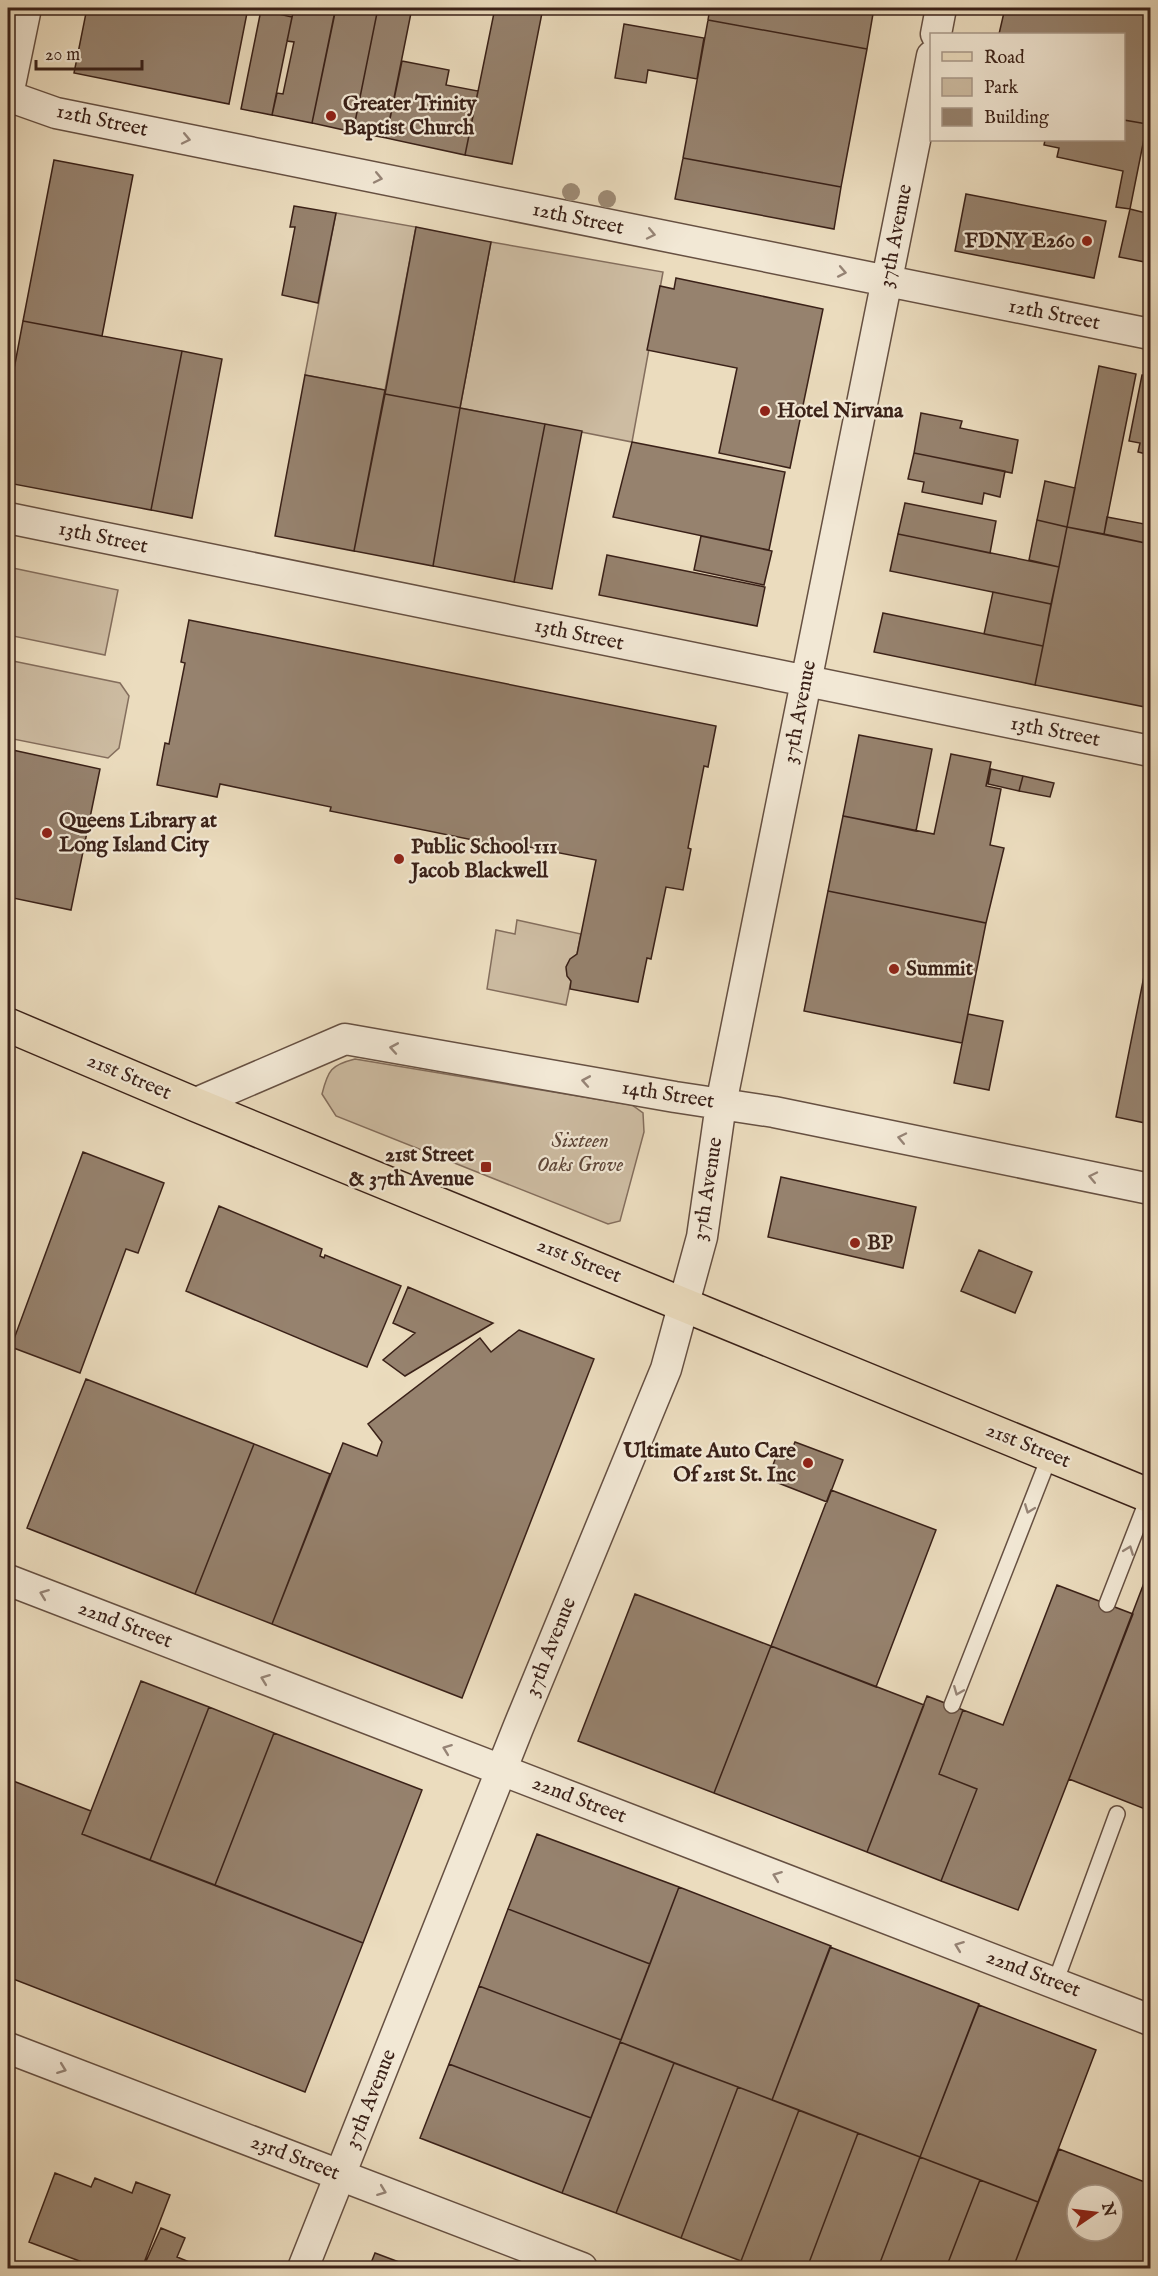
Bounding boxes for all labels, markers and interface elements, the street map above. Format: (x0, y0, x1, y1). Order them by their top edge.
scale bar (36, 33, 142, 71)
legend (930, 33, 1125, 141)
text: 20 m (45, 44, 80, 67)
text: Road (984, 47, 1025, 70)
text: Park (984, 77, 1019, 100)
place label: Greater Trinity Baptist Church (343, 91, 477, 142)
street label: 12th Street (54, 98, 150, 144)
text: Building (984, 107, 1049, 130)
marker: Greater Trinity Baptist Church (324, 109, 338, 123)
one-way arrow (181, 132, 191, 145)
one-way arrow (372, 171, 382, 184)
street label: 37th Avenue (873, 182, 919, 290)
street label: 12th Street (530, 196, 626, 242)
one-way arrow (646, 227, 656, 240)
place label: FDNY E260 (965, 228, 1075, 255)
marker: FDNY E260 (1080, 234, 1094, 248)
one-way arrow (837, 265, 847, 278)
street label: 12th Street (1006, 293, 1102, 337)
place label: Hotel Nirvana (777, 398, 904, 425)
marker: Hotel Nirvana (758, 404, 772, 418)
street label: 13th Street (56, 515, 150, 561)
street label: 13th Street (532, 612, 626, 658)
street label: 37th Avenue (777, 658, 823, 766)
street label: 13th Street (1008, 710, 1102, 754)
place label: Queens Library at Long Island City (59, 808, 218, 859)
marker: Queens Library at Long Island City (40, 826, 54, 840)
place label: Public School 111 Jacob Blackwell (408, 834, 557, 885)
marker: Public School 111 Jacob Blackwell (392, 852, 406, 866)
place label: Summit (906, 956, 974, 983)
marker: Summit (887, 962, 901, 976)
one-way arrow (389, 1042, 399, 1055)
street label: 21st Street (83, 1047, 175, 1107)
street label: 14th Street (620, 1074, 716, 1116)
one-way arrow (582, 1075, 592, 1088)
park label: Sixteen Oaks Grove (537, 1128, 623, 1179)
one-way arrow (897, 1132, 907, 1145)
street label: 37th Avenue (686, 1135, 730, 1243)
place label: 21st Street & 37th Avenue (349, 1142, 475, 1193)
marker: 21st Street & 37th Avenue (479, 1160, 493, 1174)
one-way arrow (1088, 1171, 1098, 1184)
place label: BP (867, 1230, 894, 1257)
street label: 21st Street (533, 1232, 625, 1290)
marker: BP (848, 1236, 862, 1250)
street label: 21st Street (982, 1417, 1074, 1475)
place label: Ultimate Auto Care Of 21st St. Inc (622, 1438, 796, 1489)
marker: Ultimate Auto Care Of 21st St. Inc (801, 1456, 815, 1470)
one-way arrow (1024, 1503, 1036, 1514)
one-way arrow (1122, 1546, 1134, 1557)
one-way arrow (39, 1589, 50, 1601)
street label: 37th Avenue (519, 1593, 583, 1701)
street label: 22nd Street (74, 1595, 176, 1655)
one-way arrow (260, 1674, 271, 1686)
one-way arrow (952, 1685, 965, 1696)
one-way arrow (442, 1744, 453, 1756)
street label: 22nd Street (528, 1770, 630, 1830)
one-way arrow (772, 1870, 783, 1883)
one-way arrow (954, 1941, 965, 1953)
street label: 22nd Street (982, 1944, 1084, 2004)
street label: 37th Avenue (339, 2045, 403, 2153)
one-way arrow (56, 2062, 67, 2074)
street label: 23rd Street (247, 2129, 343, 2187)
north arrow (1065, 2183, 1125, 2243)
one-way arrow (376, 2184, 386, 2197)
text: N (1096, 2200, 1119, 2219)

